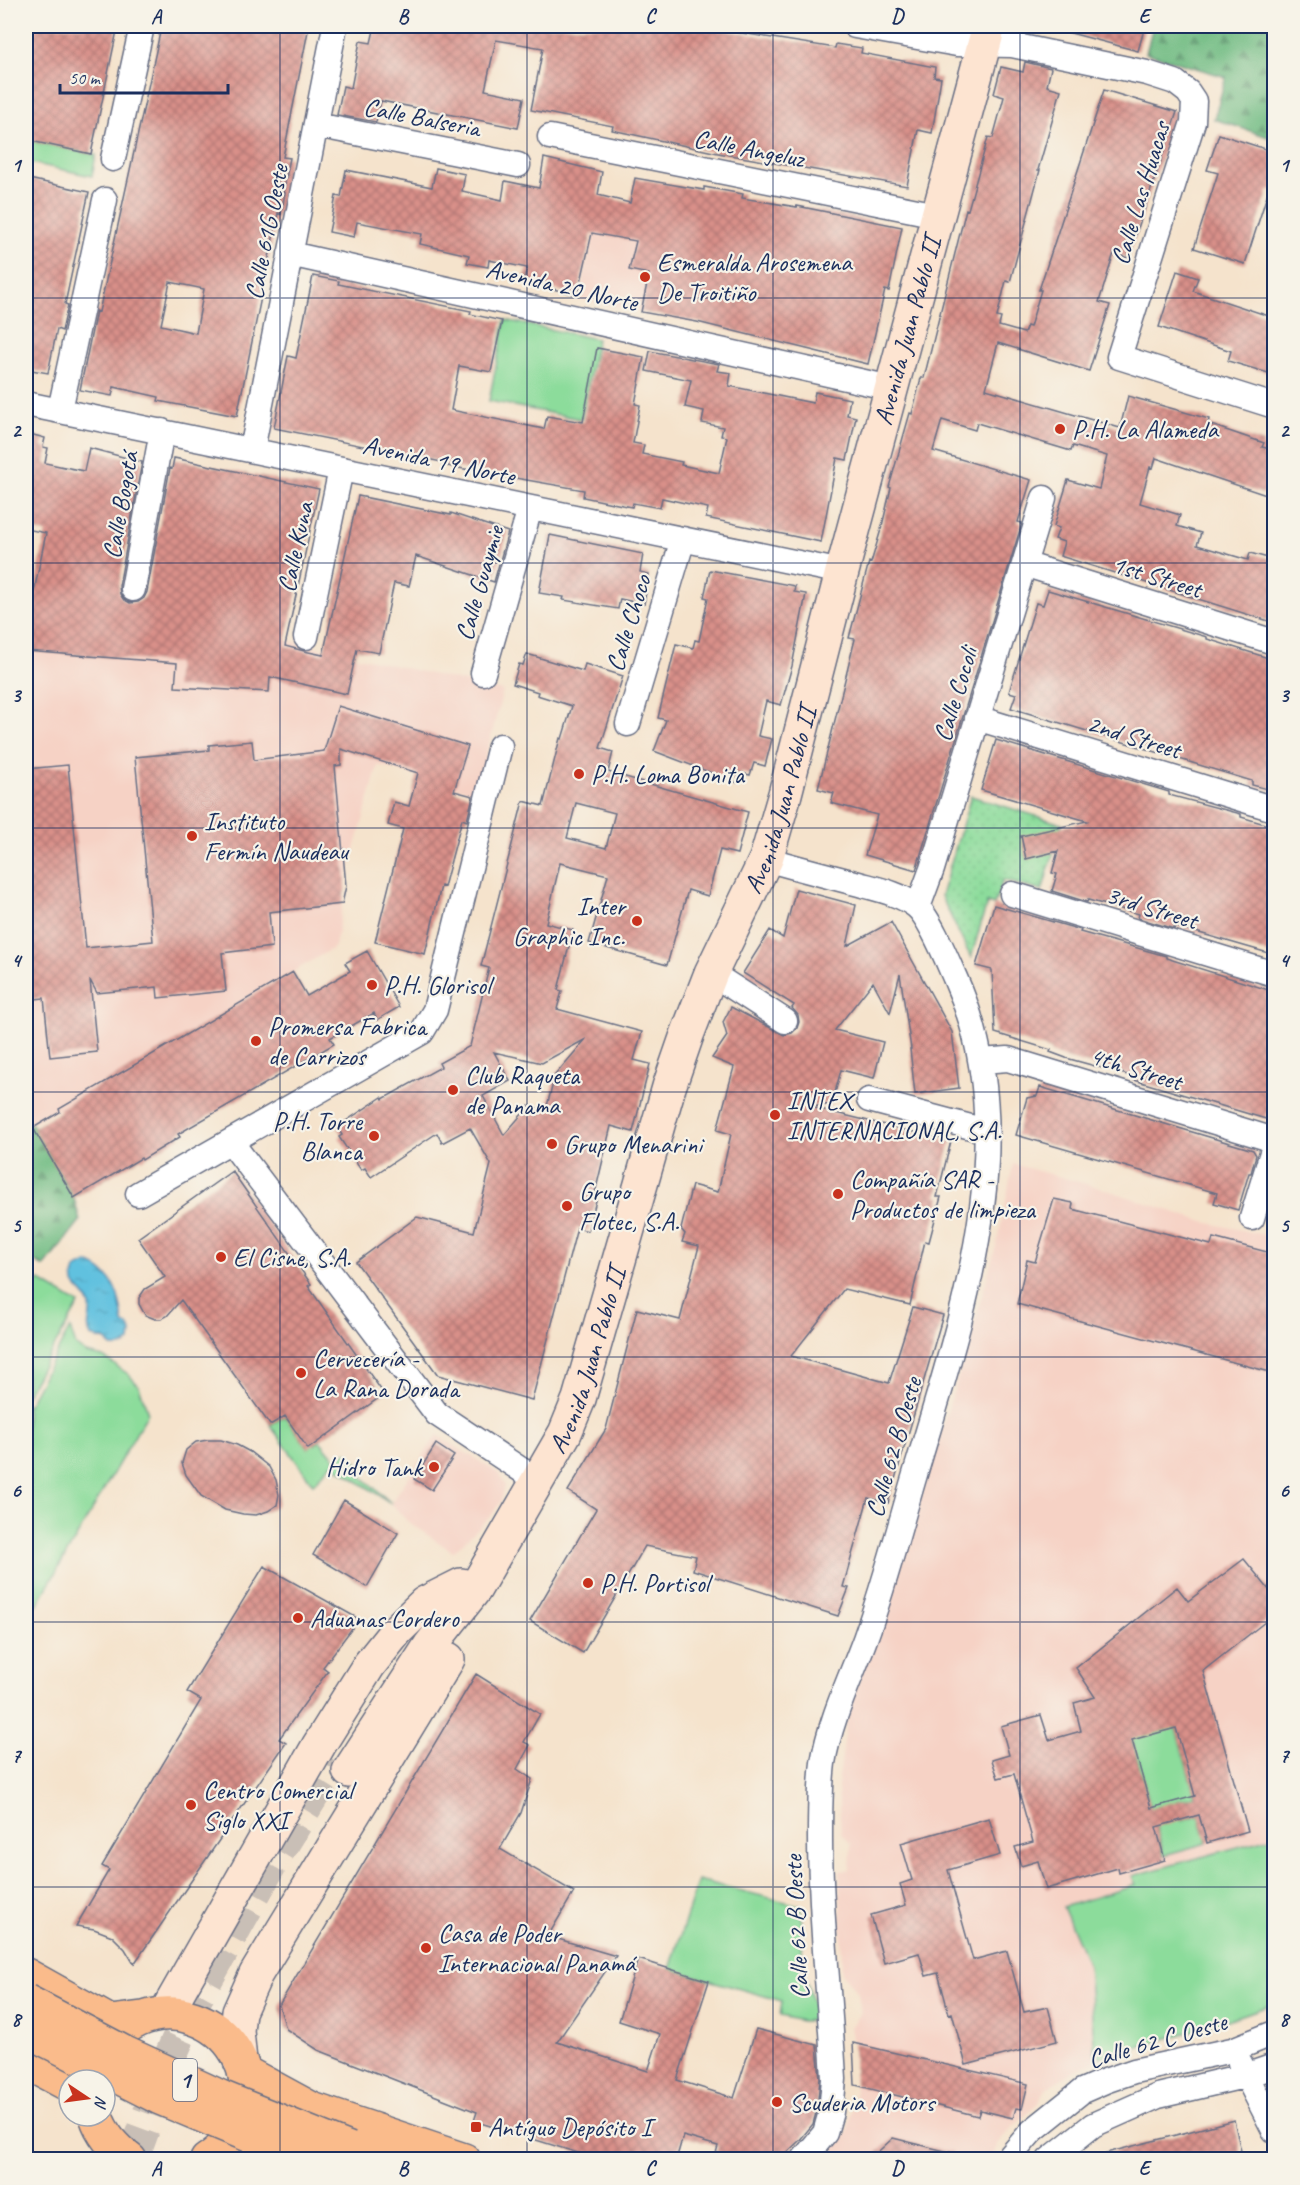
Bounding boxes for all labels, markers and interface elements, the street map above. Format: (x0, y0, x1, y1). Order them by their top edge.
text: A (151, 4, 163, 29)
text: B (398, 4, 410, 29)
text: C (645, 4, 657, 29)
text: D (891, 4, 905, 29)
text: E (1139, 4, 1153, 29)
scale bar (60, 57, 228, 95)
text: 50 m (69, 67, 102, 89)
street label: Calle Balseria (361, 90, 485, 145)
street label: Calle Las Huacas (1103, 116, 1178, 269)
street label: Calle Angeluz (691, 122, 809, 176)
text: 1 (12, 153, 23, 178)
text: 1 (1280, 153, 1291, 178)
street label: Calle 61G Oeste (237, 160, 296, 302)
street label: Avenida Juan Pablo II (866, 228, 950, 429)
place label: Esmeralda Arosemena De Troitiño (657, 246, 853, 309)
street label: Avenida 20 Norte (483, 252, 642, 319)
marker: Esmeralda Arosemena De Troitiño (638, 270, 652, 284)
place label: P.H. La Alameda (1072, 413, 1219, 446)
text: 2 (12, 418, 23, 443)
text: 2 (1280, 418, 1291, 443)
marker: P.H. La Alameda (1053, 422, 1067, 436)
street label: Avenida 19 Norte (360, 428, 519, 493)
street label: Calle Bogotá (95, 446, 147, 561)
street label: Calle Kuna (270, 497, 321, 595)
street label: Calle Guaymie (447, 520, 512, 644)
street label: 1st Street (1108, 547, 1208, 606)
street label: Calle Choco (598, 569, 659, 675)
street label: Calle Cocoli (926, 640, 986, 745)
text: 3 (12, 683, 23, 708)
text: 3 (1280, 683, 1291, 708)
street label: Avenida Juan Pablo II (736, 698, 825, 899)
street label: 2nd Street (1083, 707, 1187, 767)
place label: P.H. Loma Bonita (591, 758, 745, 791)
marker: P.H. Loma Bonita (572, 767, 586, 781)
place label: Instituto Fermín Naudeau (204, 805, 351, 868)
marker: Instituto Fermín Naudeau (185, 829, 199, 843)
street label: 3rd Street (1102, 878, 1204, 938)
place label: Inter Graphic Inc. (513, 890, 628, 953)
marker: Inter Graphic Inc. (630, 914, 644, 928)
text: 4 (12, 948, 24, 973)
text: 4 (1280, 948, 1292, 973)
place label: P.H. Glorisol (384, 969, 495, 1002)
marker: P.H. Glorisol (365, 978, 379, 992)
place label: Promersa Fabrica de Carrizos (268, 1010, 428, 1073)
marker: Promersa Fabrica de Carrizos (249, 1034, 263, 1048)
street label: 4th Street (1086, 1039, 1188, 1099)
place label: Club Raqueta de Panama (465, 1059, 581, 1122)
marker: Club Raqueta de Panama (446, 1083, 460, 1097)
place label: INTEX INTERNACIONAL, S.A. (787, 1084, 1003, 1147)
place label: P.H. Torre Blanca (273, 1105, 364, 1168)
marker: INTEX INTERNACIONAL, S.A. (768, 1108, 782, 1122)
place label: Grupo Menarini (564, 1128, 705, 1161)
marker: P.H. Torre Blanca (367, 1129, 381, 1143)
marker: Grupo Menarini (545, 1137, 559, 1151)
place label: Compañía SAR - Productos de limpieza (850, 1163, 1037, 1226)
place label: Grupo Flotec, S.A. (579, 1175, 680, 1238)
marker: Compañía SAR - Productos de limpieza (831, 1187, 845, 1201)
marker: Grupo Flotec, S.A. (560, 1199, 574, 1213)
text: 5 (12, 1213, 23, 1238)
text: 5 (1280, 1213, 1291, 1238)
place label: El Cisne, S.A. (233, 1241, 352, 1274)
marker: El Cisne, S.A. (214, 1250, 228, 1264)
street label: Avenida Juan Pablo II (541, 1258, 635, 1459)
place label: Cervecería - La Rana Dorada (313, 1342, 461, 1405)
marker: Cervecería - La Rana Dorada (294, 1366, 308, 1380)
street label: Calle 62 B Oeste (858, 1372, 930, 1521)
place label: Hidro Tank (326, 1451, 425, 1484)
marker: Hidro Tank (427, 1460, 441, 1474)
text: 6 (11, 1478, 22, 1503)
text: 6 (1279, 1478, 1290, 1503)
place label: P.H. Portisol (600, 1567, 714, 1600)
marker: P.H. Portisol (581, 1576, 595, 1590)
place label: Aduanas Cordero (310, 1602, 460, 1635)
marker: Aduanas Cordero (291, 1611, 305, 1625)
text: 7 (12, 1743, 23, 1768)
text: 7 (1280, 1743, 1291, 1768)
place label: Centro Comercial Siglo XXI (203, 1774, 357, 1837)
marker: Centro Comercial Siglo XXI (184, 1798, 198, 1812)
street label: Calle 62 B Oeste (776, 1853, 817, 2000)
place label: Casa de Poder Internacional Panamá (438, 1917, 638, 1980)
marker: Casa de Poder Internacional Panamá (419, 1941, 433, 1955)
street label: Calle 62 C Oeste (1084, 2005, 1232, 2076)
text: 8 (12, 2007, 24, 2032)
text: 8 (1280, 2007, 1292, 2032)
road number: 1 (173, 2059, 197, 2101)
north arrow (57, 2068, 117, 2128)
place label: Scuderia Motors (789, 2086, 937, 2119)
text: N (89, 2094, 111, 2111)
marker: Scuderia Motors (770, 2095, 784, 2109)
place label: Antíguo Depósito I (488, 2111, 657, 2144)
marker: Antíguo Depósito I (469, 2120, 483, 2134)
text: A (151, 2156, 163, 2181)
text: B (398, 2156, 410, 2181)
text: C (645, 2156, 657, 2181)
text: D (891, 2156, 905, 2181)
text: E (1139, 2156, 1153, 2181)

